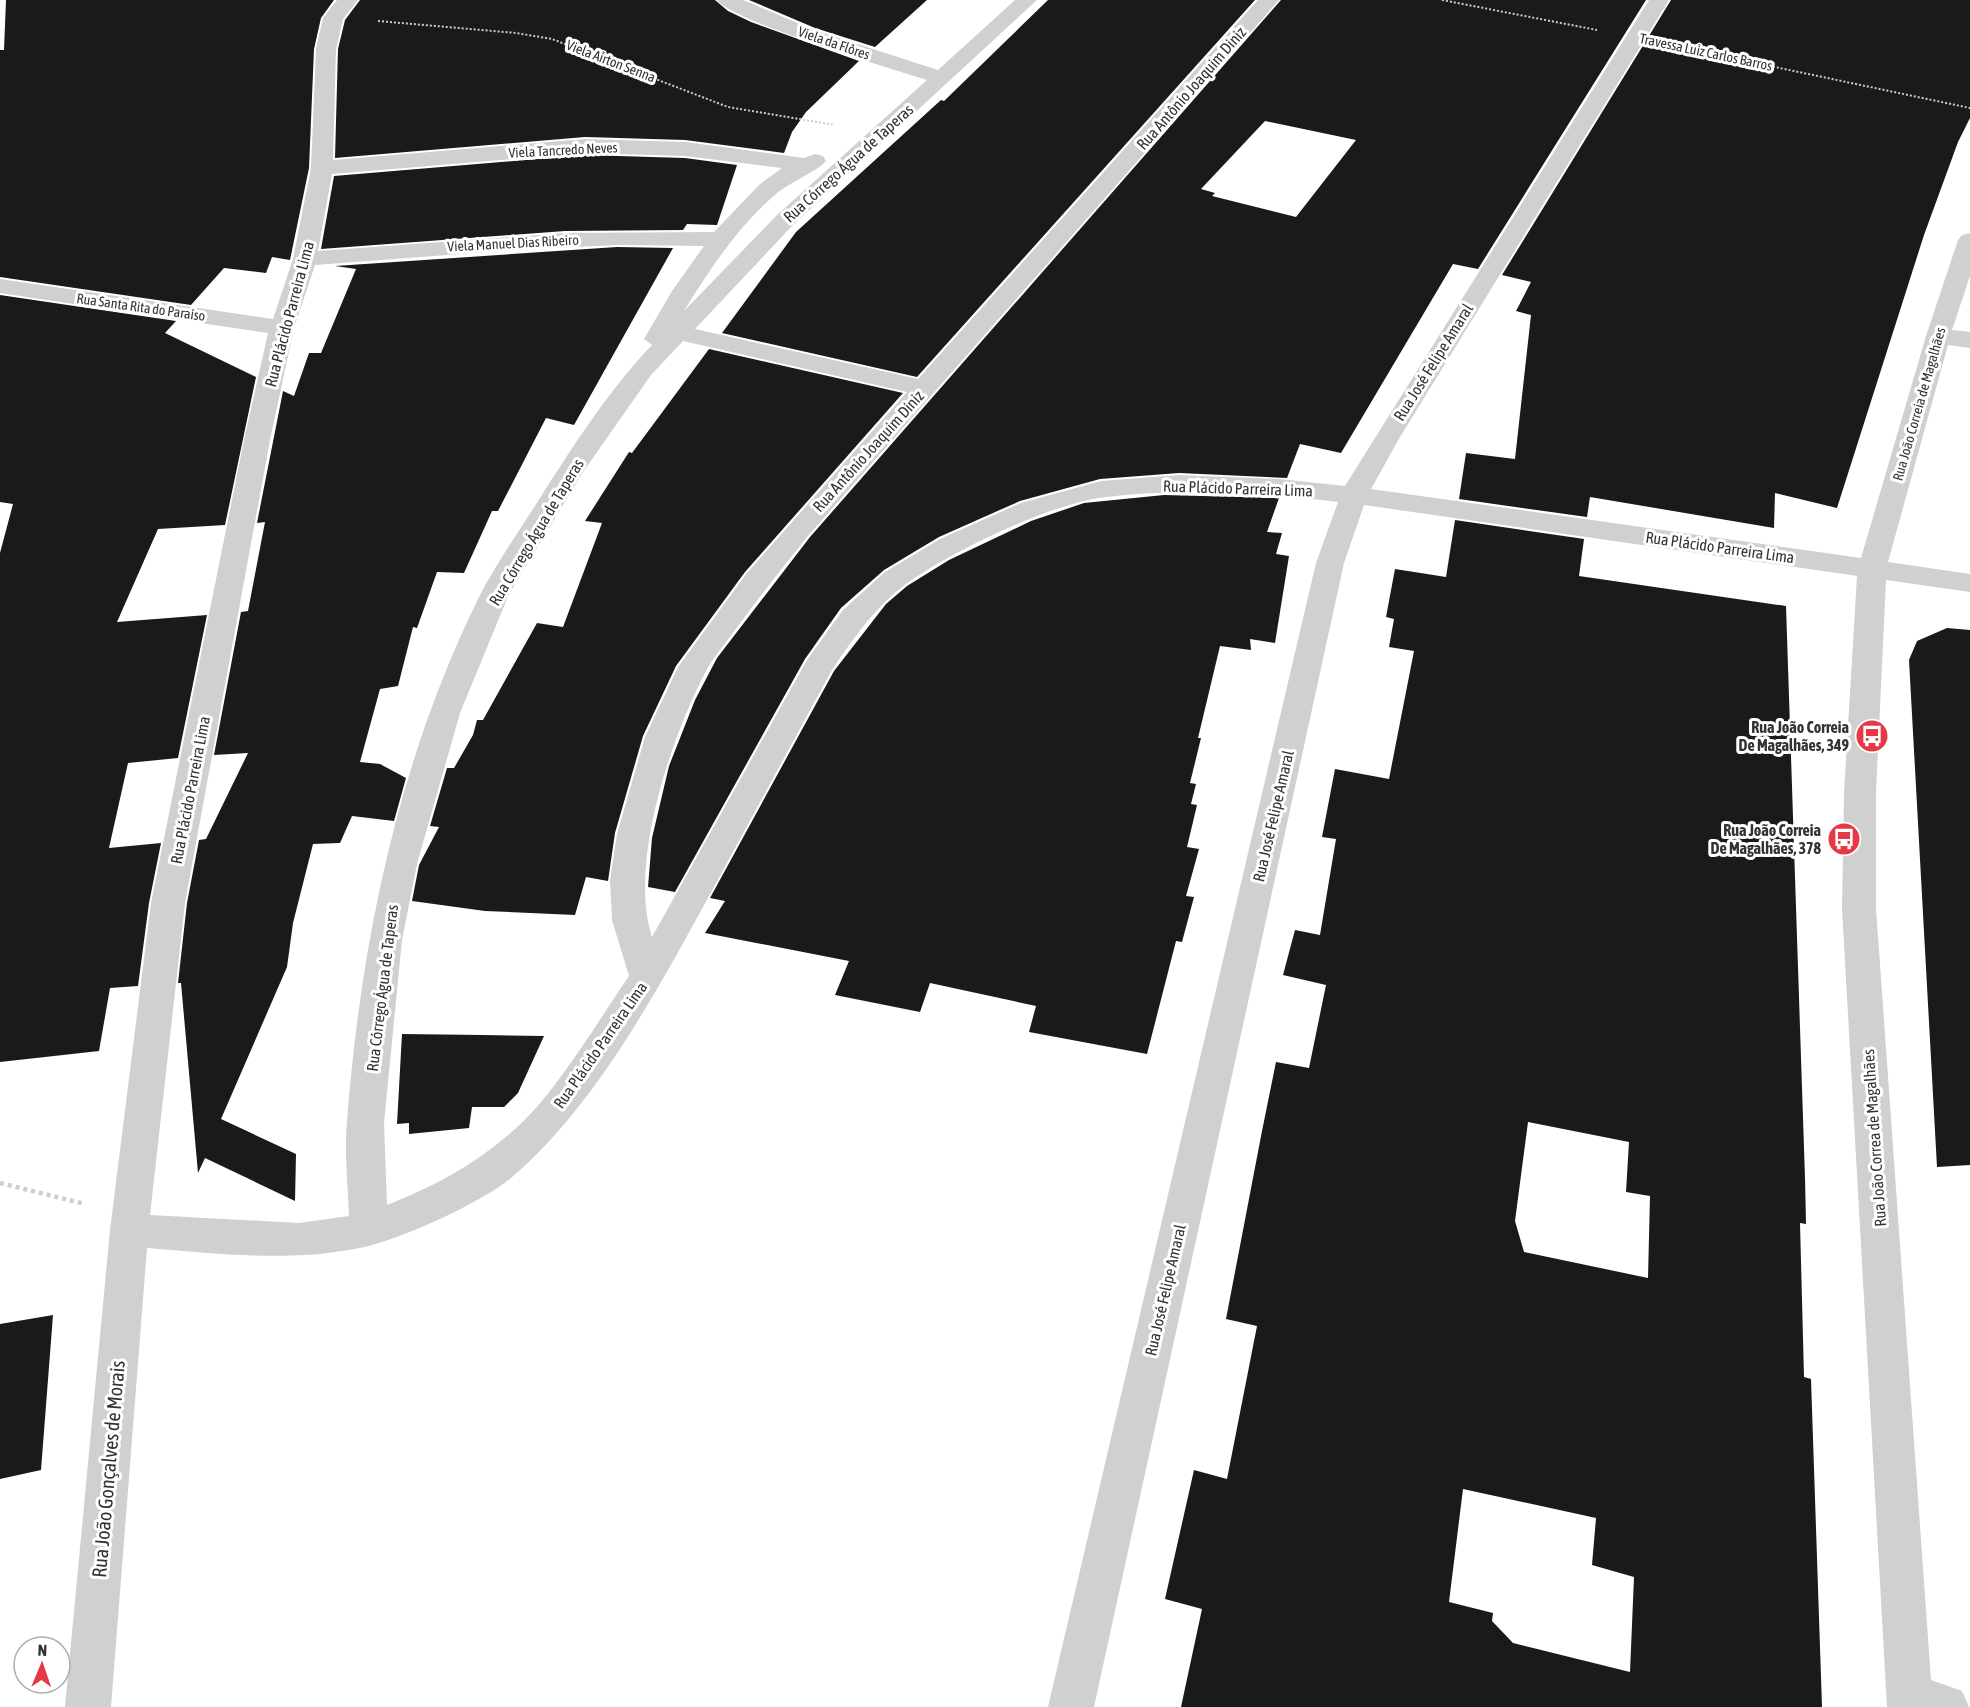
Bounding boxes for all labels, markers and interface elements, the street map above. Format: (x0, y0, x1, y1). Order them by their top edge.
street label: Viela da Flôres (796, 23, 872, 63)
street label: Rua Antônio Joaquim Diniz (1133, 23, 1250, 154)
street label: Travessa Luiz Carlos Barros (1638, 30, 1774, 74)
street label: Viela Airton Senna (564, 37, 658, 85)
street label: Rua Córrego Água de Taperas (780, 100, 917, 227)
street label: Viela Tancredo Neves (508, 139, 618, 161)
street label: Viela Manuel Dias Ribeiro (447, 232, 579, 254)
street label: Rua Plácido Parreira Lima (261, 239, 317, 389)
street label: Rua Santa Rita do Paraíso (76, 290, 206, 324)
street label: Rua José Felipe Amaral (1390, 300, 1477, 424)
street label: Rua João Correia de Magalhães (1889, 325, 1949, 483)
street label: Rua Antônio Joaquim Diniz (809, 387, 928, 516)
street label: Rua Córrego Água de Taperas (485, 455, 588, 609)
street label: Rua Plácido Parreira Lima (1163, 476, 1313, 500)
street label: Rua Plácido Parreira Lima (1644, 528, 1796, 566)
street label: Rua Plácido Parreira Lima (167, 715, 213, 865)
place label: Rua João Correia De Magalhães, 349 (1738, 718, 1849, 754)
bus stop icon: Rua João Correia De Magalhães, 349 (1854, 718, 1890, 754)
street label: Rua José Felipe Amaral (1249, 748, 1298, 884)
place label: Rua João Correia De Magalhães, 378 (1710, 821, 1821, 857)
bus stop icon: Rua João Correia De Magalhães, 378 (1826, 821, 1862, 857)
street label: Rua Córrego Água de Taperas (363, 903, 402, 1073)
street label: Rua Plácido Parreira Lima (550, 978, 650, 1112)
street label: Rua João Correa de Magalhães (1859, 1048, 1890, 1227)
street label: Rua José Felipe Amaral (1141, 1222, 1190, 1358)
street label: Rua João Gonçalves de Morais (87, 1359, 129, 1579)
north arrow (12, 1635, 72, 1695)
text: N (37, 1641, 48, 1659)

